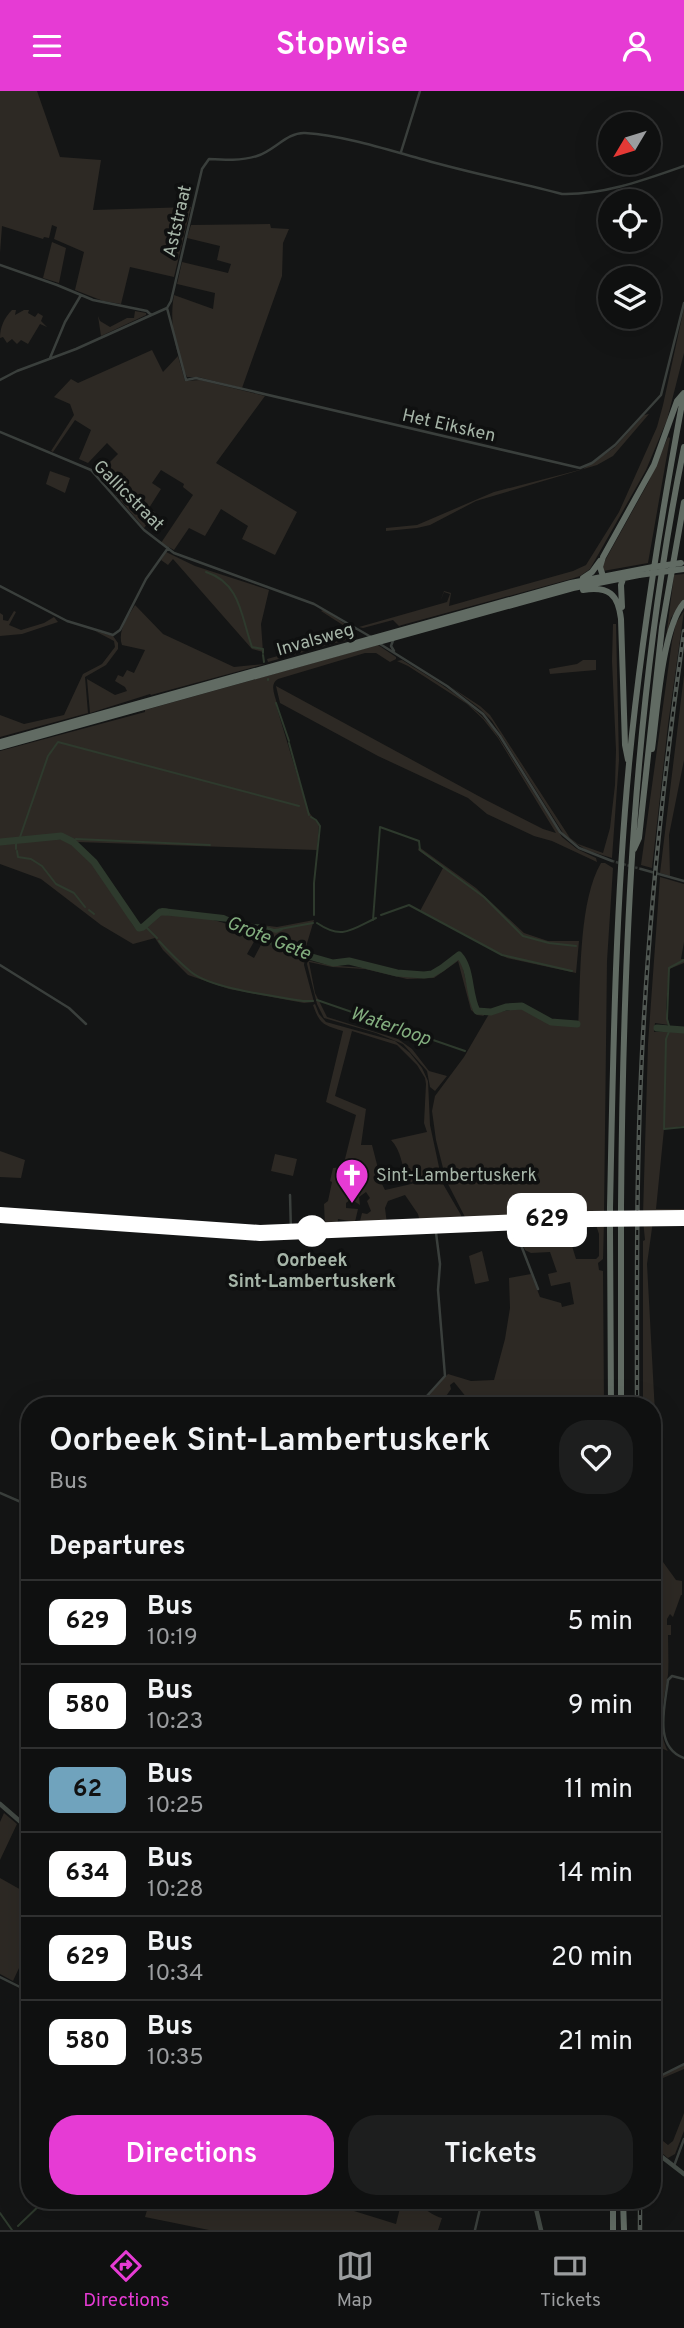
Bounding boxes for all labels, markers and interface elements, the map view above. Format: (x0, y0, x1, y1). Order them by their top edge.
text: Stopwise (276, 26, 408, 66)
icon: menu (28, 27, 66, 65)
icon: person (618, 27, 656, 65)
north arrow (598, 112, 662, 175)
map controls (598, 112, 661, 329)
street label: Aststraat (159, 183, 198, 260)
button: locate (598, 189, 661, 252)
button: layers (598, 266, 661, 329)
street label: Het Eiksken (400, 405, 498, 448)
street label: Gallicstraat (88, 456, 168, 536)
street label: Invalsweg (274, 618, 357, 662)
water label: Grote Gete (223, 911, 314, 967)
water label: Waterloop (347, 1002, 434, 1052)
church icon: Sint-Lambertuskerk (333, 1156, 371, 1205)
place label: Sint-Lambertuskerk (376, 1165, 537, 1188)
line badge: 629 (507, 1197, 587, 1243)
text: 629 (525, 1205, 569, 1235)
marker: Oorbeek Sint-Lambertuskerk (297, 1216, 327, 1246)
place label: Oorbeek Sint-Lambertuskerk (228, 1250, 396, 1294)
button: heart (559, 1420, 633, 1494)
text: Oorbeek Sint-Lambertuskerk (49, 1421, 491, 1463)
text: Bus (49, 1468, 88, 1497)
text: Departures (49, 1531, 186, 1564)
text: Bus (147, 1591, 193, 1624)
text: 5 min (567, 1606, 633, 1639)
text: 629 (65, 1607, 110, 1637)
text: 10:19 (147, 1624, 198, 1653)
text: Bus (147, 1675, 193, 1708)
text: 9 min (568, 1690, 633, 1723)
text: 580 (65, 1691, 110, 1721)
text: 10:23 (147, 1708, 203, 1737)
text: Bus (147, 1759, 193, 1792)
text: 11 min (564, 1774, 633, 1807)
text: 62 (73, 1775, 102, 1805)
text: 10:25 (147, 1792, 204, 1821)
text: Bus (147, 1843, 193, 1876)
text: 14 min (558, 1858, 633, 1891)
text: 634 (65, 1859, 110, 1889)
text: 10:28 (147, 1876, 204, 1905)
text: Bus (147, 1927, 193, 1960)
text: 20 min (551, 1942, 633, 1975)
text: 629 (65, 1943, 110, 1973)
text: 10:34 (147, 1960, 204, 1989)
text: Bus (147, 2011, 193, 2044)
text: 21 min (558, 2026, 633, 2059)
text: 580 (65, 2027, 110, 2057)
text: 10:35 (147, 2044, 204, 2073)
button: Directions (49, 2115, 334, 2195)
button: Tickets (348, 2115, 633, 2195)
tab: Directions (83, 2247, 169, 2313)
tab: Map (336, 2247, 374, 2313)
tab: Tickets (540, 2247, 601, 2313)

